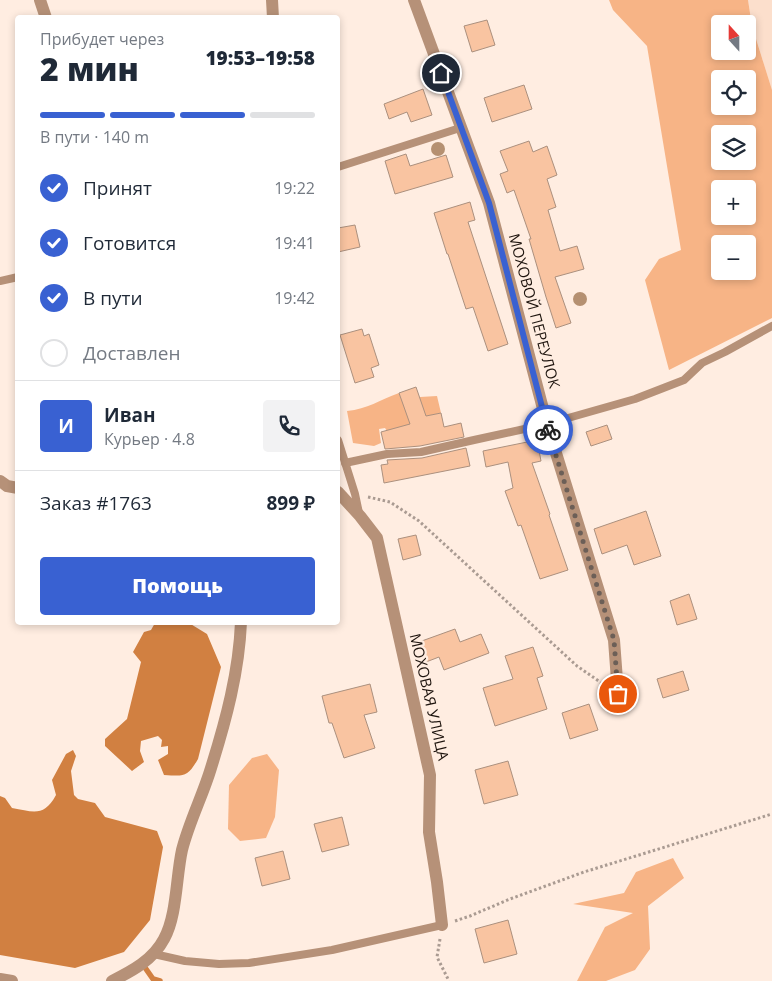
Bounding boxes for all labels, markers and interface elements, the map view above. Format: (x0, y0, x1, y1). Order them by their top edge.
north arrow (711, 15, 756, 60)
map controls (711, 15, 756, 280)
text: Прибудет через (40, 28, 164, 50)
text: 19:53–19:58 (205, 45, 315, 71)
text: 2 мин (40, 47, 139, 90)
pin (420, 52, 462, 94)
icon: home (427, 59, 455, 87)
button: locate (711, 70, 756, 115)
button: layers (711, 125, 756, 170)
text: В пути · 140 m (40, 126, 149, 148)
icon: check (40, 174, 68, 202)
text: Принят (83, 175, 152, 201)
text: 19:22 (274, 177, 315, 199)
button: + (711, 180, 756, 225)
icon: check (40, 229, 68, 257)
text: Готовится (83, 230, 176, 256)
street label: МОХОВОЙ ПЕРЕУЛОК (505, 231, 565, 391)
text: 19:41 (274, 232, 315, 254)
button: − (711, 235, 756, 280)
icon: check (40, 284, 68, 312)
text: В пути (83, 285, 143, 311)
text: 19:42 (274, 287, 315, 309)
text: Доставлен (83, 340, 181, 366)
button: phone (263, 400, 315, 452)
text: Иван (104, 402, 156, 428)
courier (523, 405, 573, 455)
text: И (58, 413, 74, 439)
icon: bike (534, 416, 562, 444)
text: Курьер · 4.8 (104, 428, 195, 450)
text: Заказ #1763 (40, 490, 152, 516)
text: 899 ₽ (266, 490, 315, 516)
button: Помощь (40, 557, 315, 615)
street label: МОХОВАЯ УЛИЦА (406, 631, 454, 763)
pin (597, 673, 639, 715)
icon: bag (604, 680, 632, 708)

